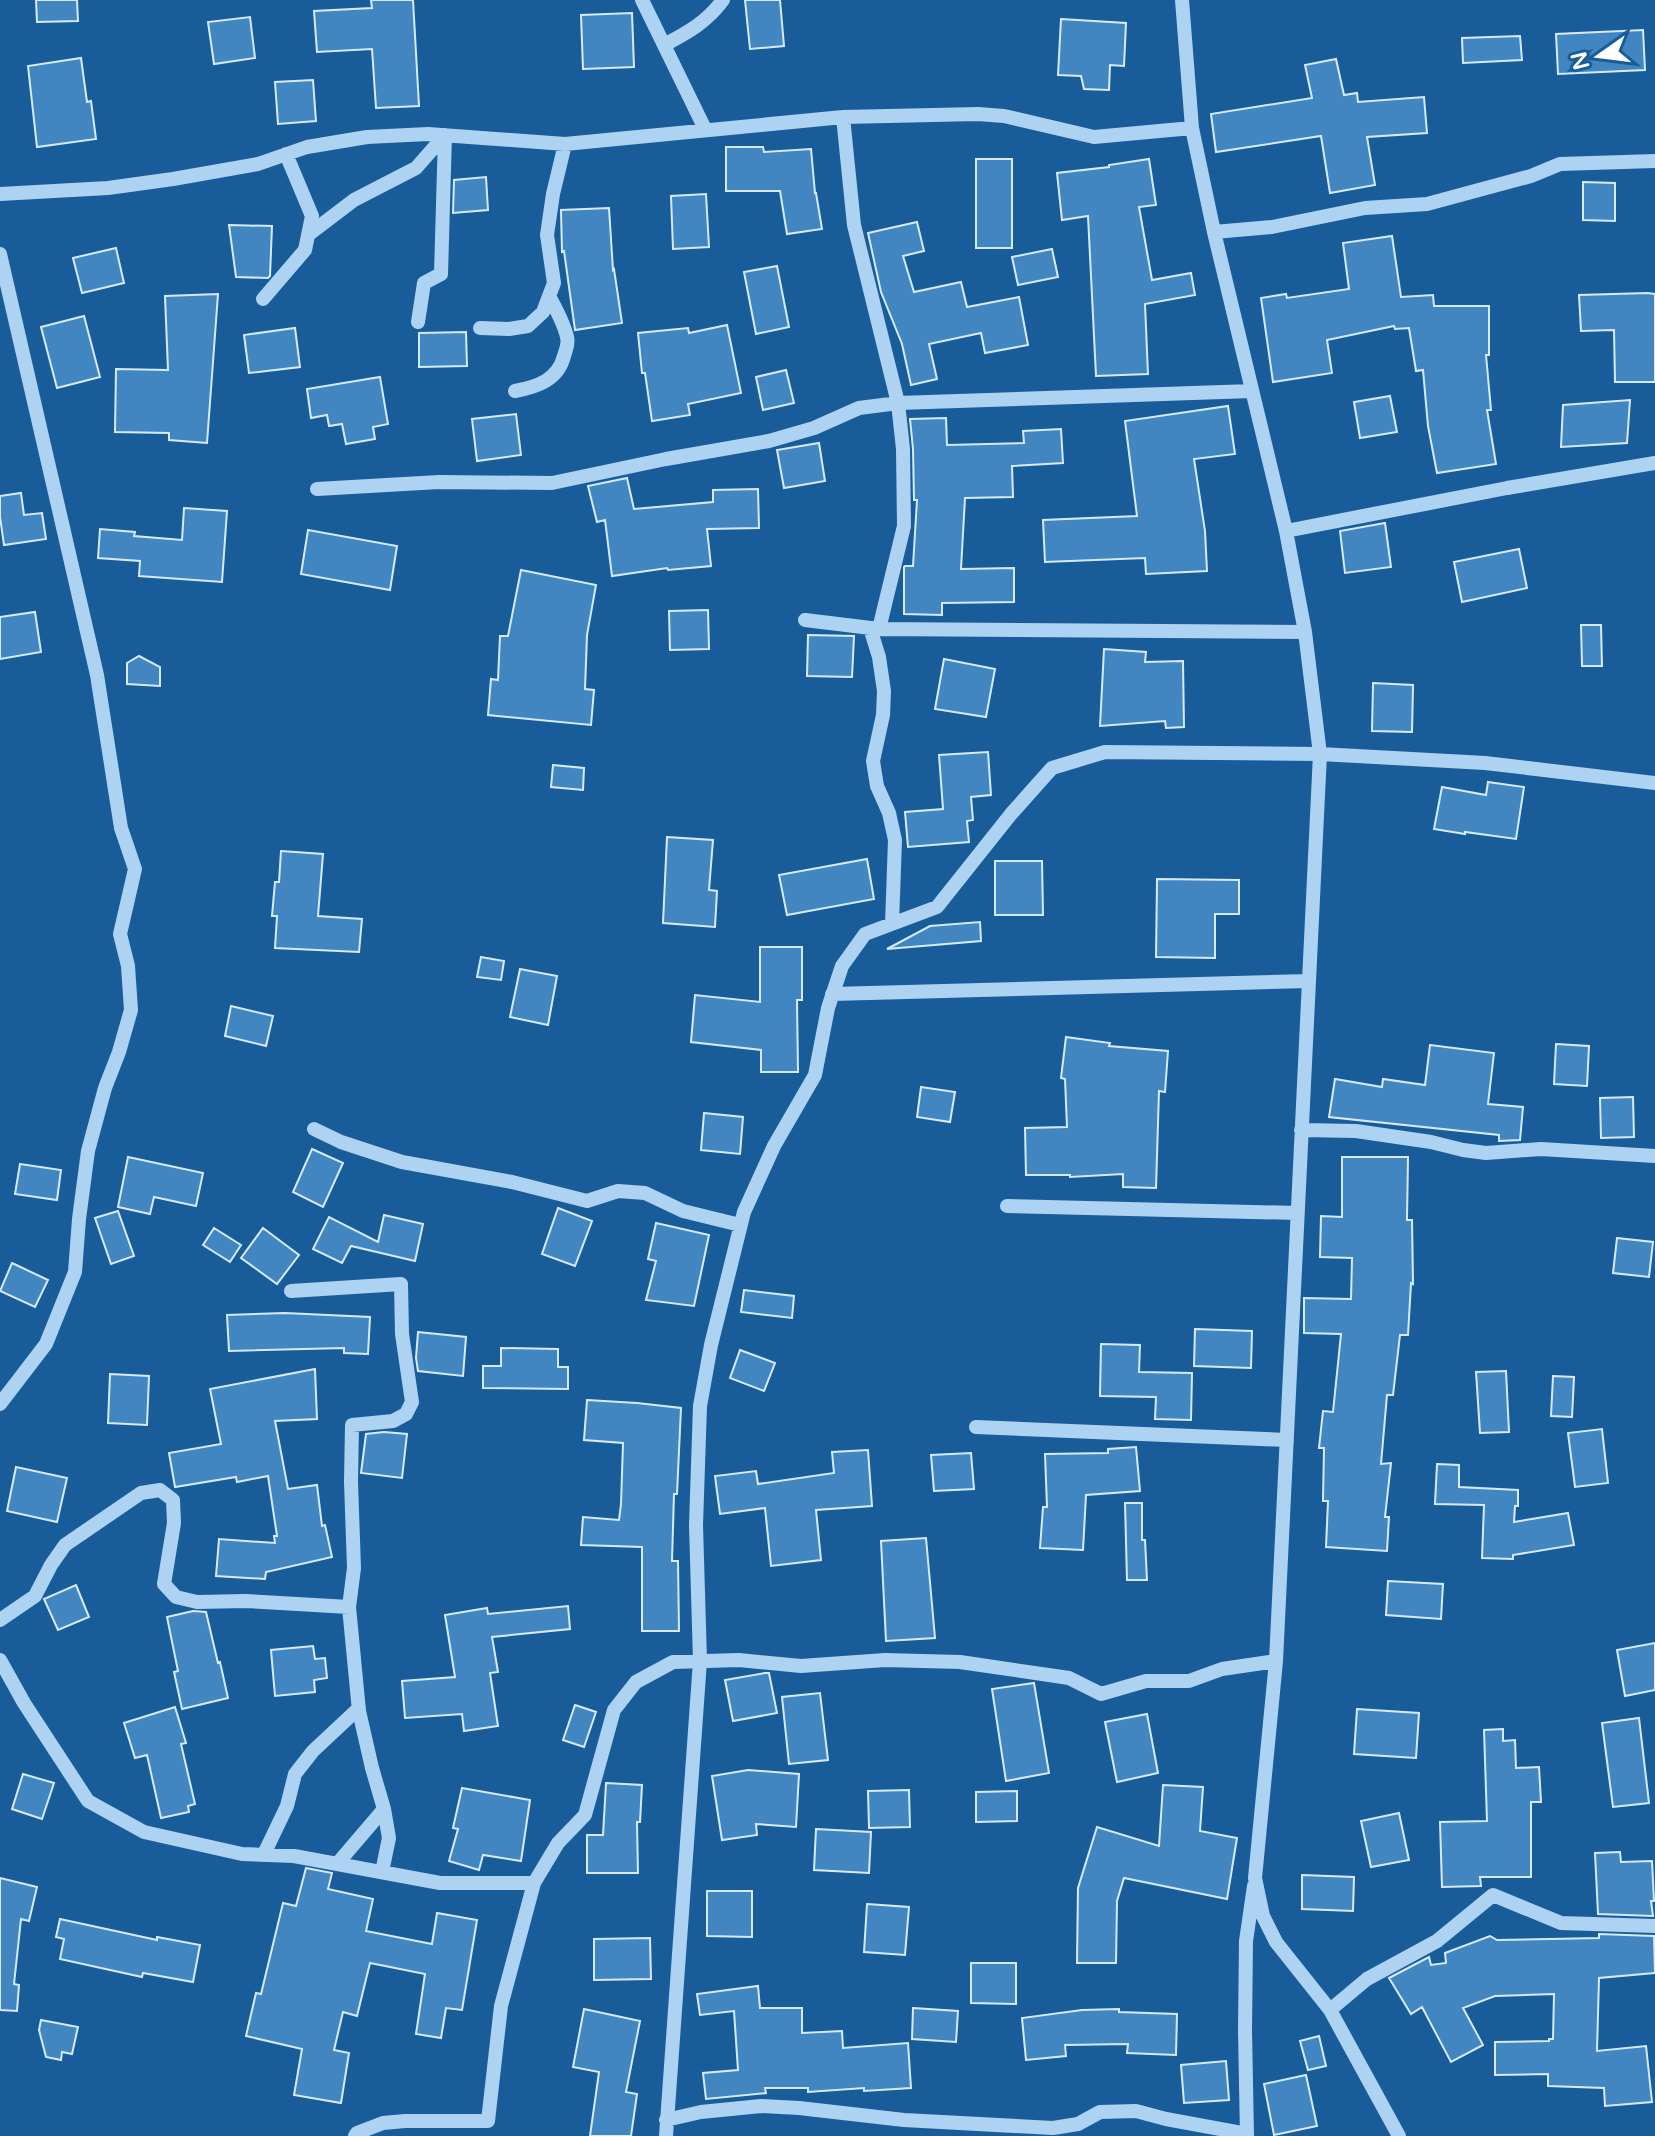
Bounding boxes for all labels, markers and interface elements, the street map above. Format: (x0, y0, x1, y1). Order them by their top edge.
north arrow (1559, 16, 1639, 96)
text: N (1566, 49, 1595, 72)

